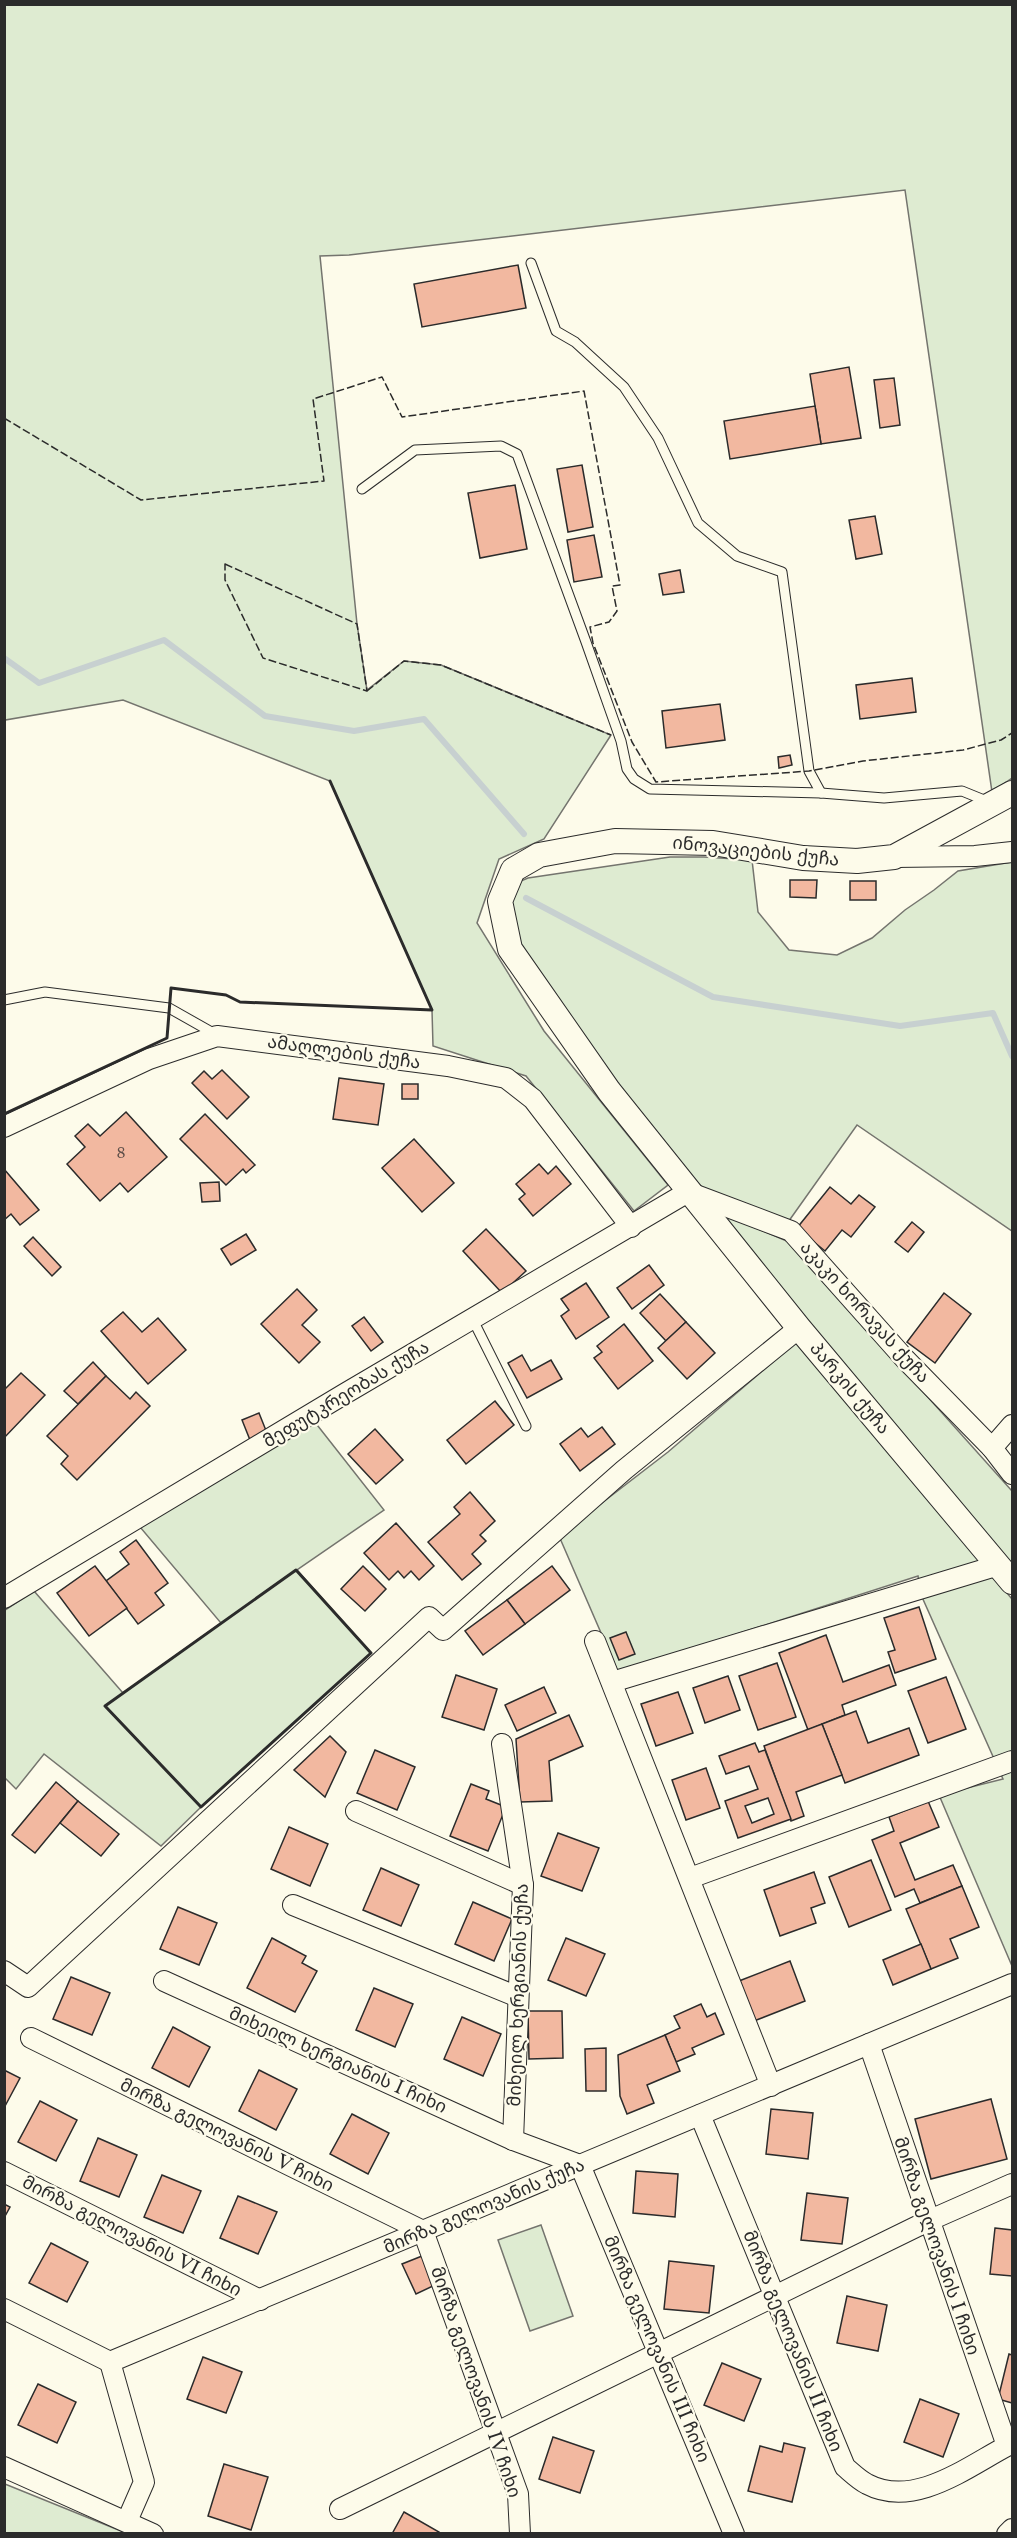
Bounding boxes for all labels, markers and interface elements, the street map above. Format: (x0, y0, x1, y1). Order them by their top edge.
street label: ინოვაციების ქუჩა (672, 831, 840, 871)
street label: ამაღლების ქუჩა (266, 1030, 422, 1074)
house number: 8 (116, 1143, 126, 1162)
street label: აკაკი ხორავას ქუჩა (796, 1237, 934, 1387)
street label: მეფუტკრეობას ქუჩა (259, 1336, 433, 1452)
street label: პარკის ქუჩა (805, 1338, 895, 1438)
street label: მიხეილ ხერგიანის ქუჩა (503, 1883, 533, 2107)
street label: მიხეილ ხერგიანის I ჩიხი (226, 2002, 450, 2118)
street label: მირზა გელოვანის V ჩიხი (117, 2074, 337, 2196)
street label: მირზა გელოვანის I ჩიხი (889, 2134, 985, 2358)
street label: მირზა გელოვანის ქუჩა (380, 2154, 588, 2258)
street label: მირზა გელოვანის VI ჩიხი (19, 2171, 245, 2301)
street label: მირზა გელოვანის II ჩიხი (738, 2227, 848, 2455)
street label: მირზა გელოვანის III ჩიხი (599, 2232, 715, 2466)
street label: მირზა გელოვანის IV ჩიხი (426, 2264, 526, 2500)

